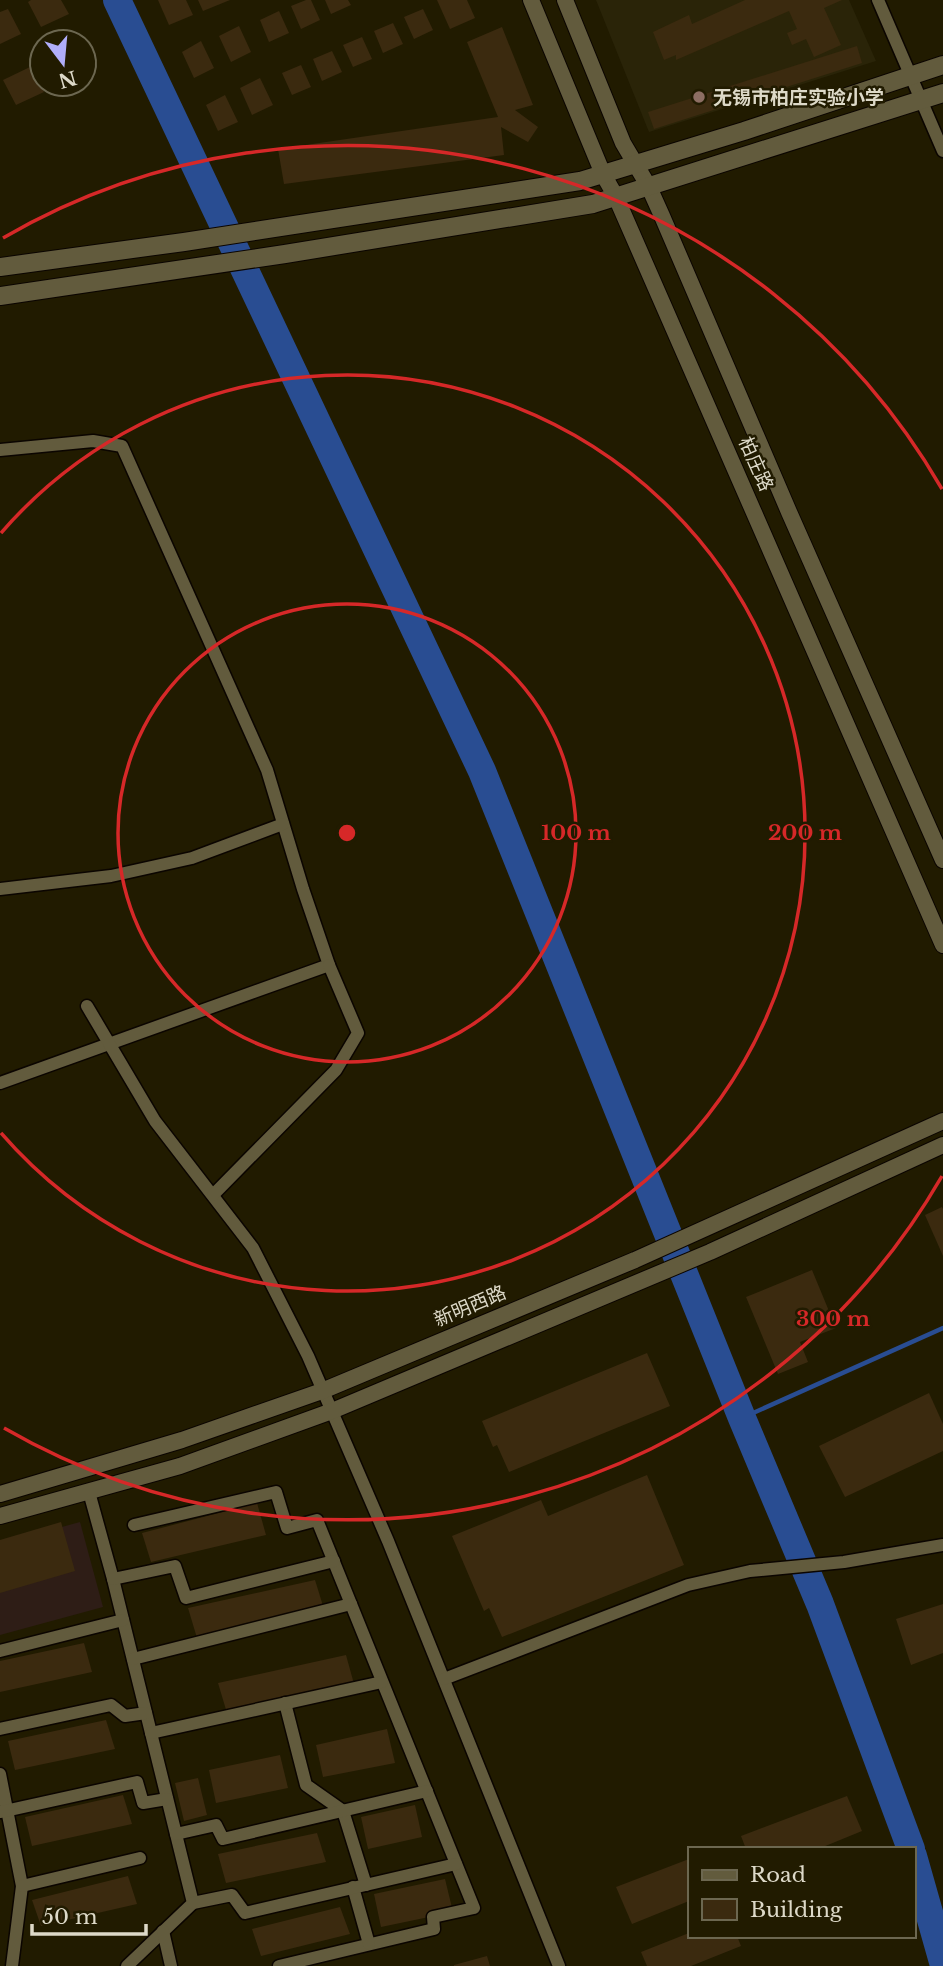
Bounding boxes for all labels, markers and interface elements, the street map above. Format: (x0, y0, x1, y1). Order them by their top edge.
north arrow (28, 28, 98, 98)
text: N (56, 65, 79, 92)
place label: 无锡市柏庄实验小学 (713, 86, 884, 109)
marker: 无锡市柏庄实验小学 (691, 89, 707, 105)
street label: 柏庄路 (734, 433, 778, 495)
text: 100 m (541, 820, 611, 846)
text: 200 m (768, 820, 842, 846)
centre of rings (335, 821, 359, 845)
street label: 新明西路 (431, 1281, 509, 1331)
text: 300 m (796, 1306, 870, 1332)
legend (688, 1847, 915, 1938)
text: Road (750, 1862, 806, 1888)
scale bar (32, 1892, 145, 1936)
text: Building (750, 1897, 843, 1923)
text: 50 m (42, 1904, 98, 1930)

